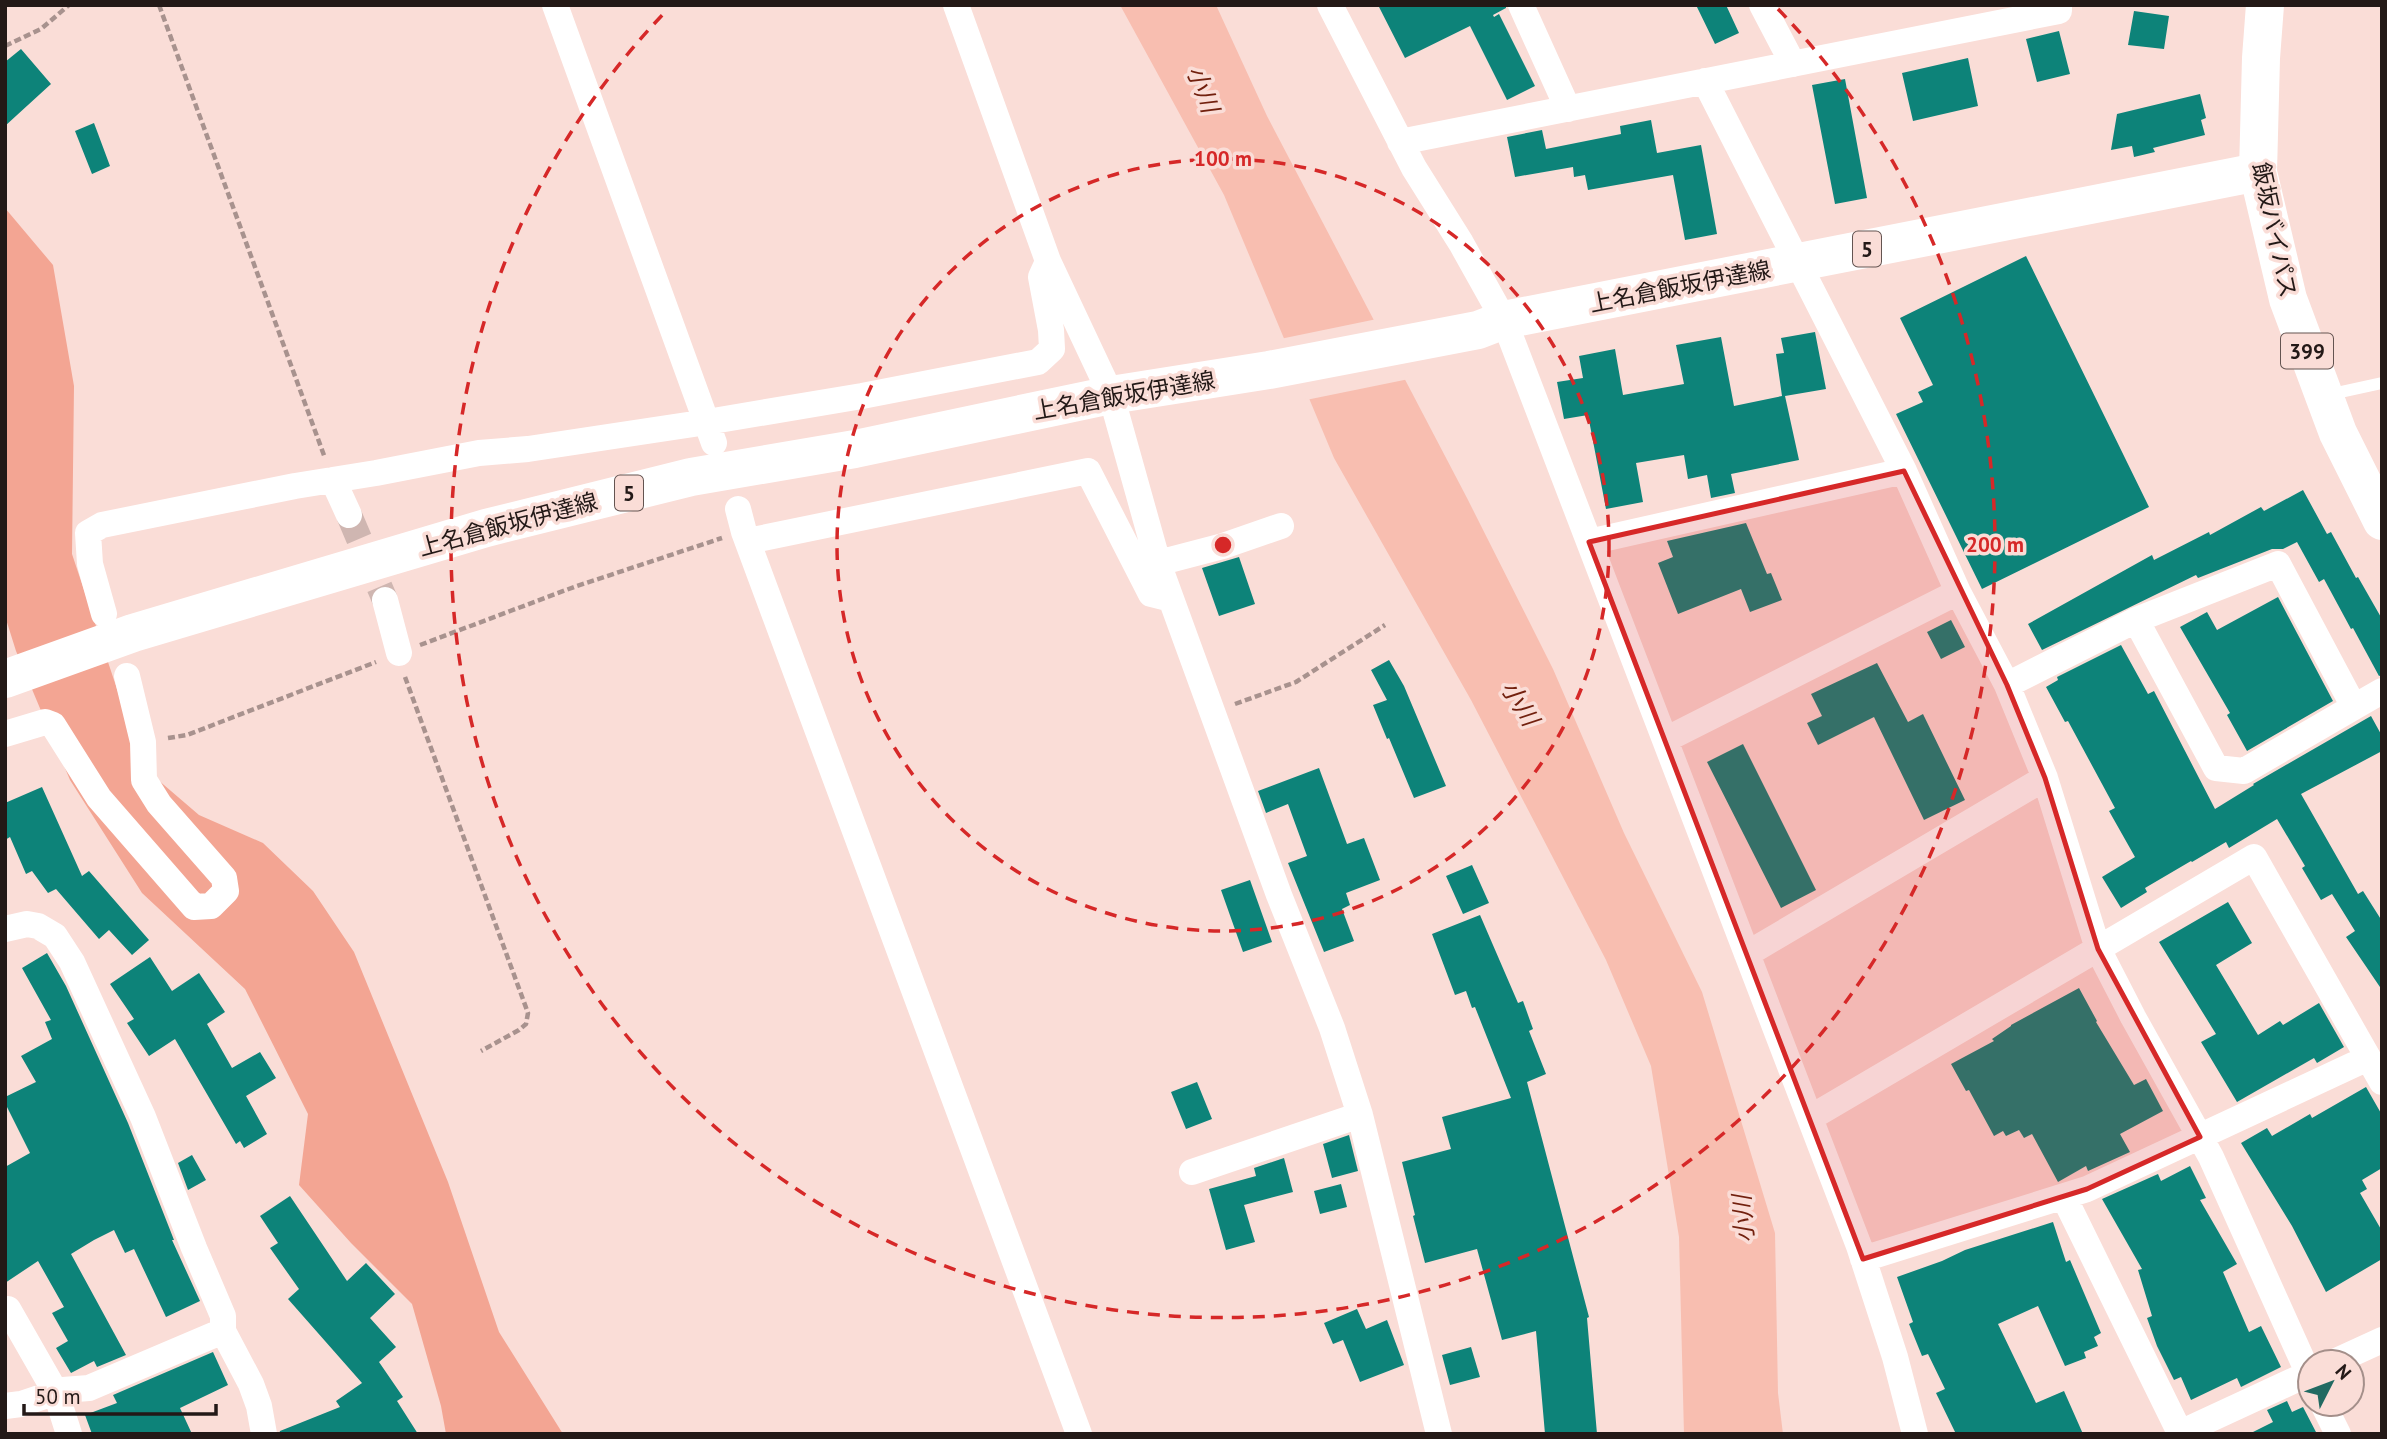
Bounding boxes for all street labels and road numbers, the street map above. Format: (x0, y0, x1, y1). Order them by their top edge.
street label: 飯坂バイパス (2247, 160, 2303, 300)
road number: 5 (1853, 232, 1881, 266)
street label: 上名倉飯坂伊達線 (1587, 254, 1773, 318)
road number: 399 (2281, 334, 2333, 368)
street label: 上名倉飯坂伊達線 (1031, 365, 1217, 425)
road number: 5 (615, 476, 643, 510)
street label: 上名倉飯坂伊達線 (415, 486, 601, 562)

